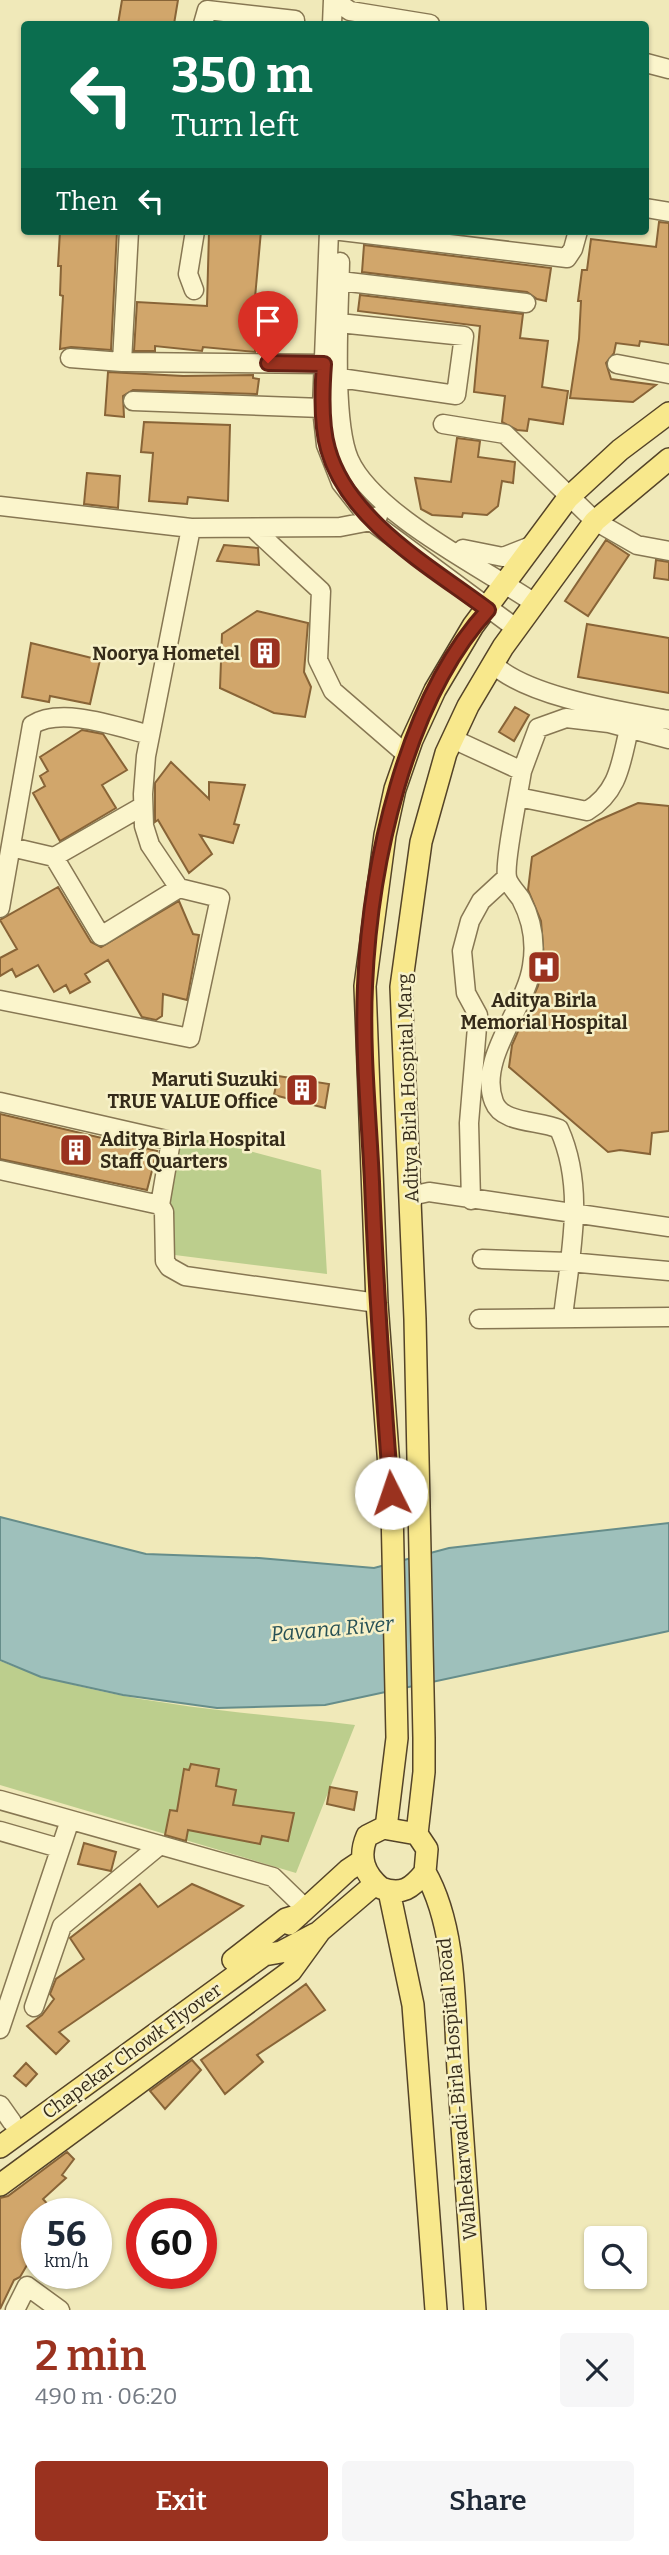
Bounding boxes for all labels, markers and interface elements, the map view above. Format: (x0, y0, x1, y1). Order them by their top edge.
text: 350 m (171, 46, 313, 105)
icon: left (56, 49, 147, 140)
text: Turn left (171, 106, 299, 144)
icon: left (132, 182, 170, 220)
text: Then (56, 186, 118, 217)
pin (238, 291, 298, 363)
icon: arrive (249, 302, 287, 340)
building icon: Noorya Hometel (246, 634, 284, 672)
place label: Noorya Hometel (92, 642, 240, 665)
hospital icon: Aditya Birla Memorial Hospital (525, 948, 563, 986)
street label: Aditya Birla Hospital Marg (392, 973, 423, 1203)
place label: Aditya Birla Memorial Hospital (460, 989, 628, 1034)
place label: Maruti Suzuki TRUE VALUE Office (108, 1068, 278, 1113)
building icon: Maruti Suzuki TRUE VALUE Office (283, 1071, 321, 1109)
place label: Aditya Birla Hospital Staff Quarters (100, 1128, 286, 1173)
building icon: Aditya Birla Hospital Staff Quarters (57, 1131, 95, 1169)
position arrow (354, 1456, 428, 1530)
water label: Pavana River (269, 1611, 396, 1647)
street label: Walhekarwadi-Birla Hospital Road (432, 1937, 482, 2241)
street label: Chapekar Chowk Flyover (38, 1978, 227, 2124)
speed limit sign: 60 (126, 2198, 217, 2289)
text: 56 (47, 2213, 86, 2255)
map controls (584, 2226, 647, 2289)
button: search (584, 2226, 647, 2289)
text: km/h (44, 2250, 89, 2272)
text: 2 min (35, 2331, 146, 2381)
button: close (560, 2333, 634, 2407)
text: 490 m · 06:20 (35, 2382, 178, 2410)
button: Exit (35, 2461, 328, 2541)
button: Share (342, 2461, 634, 2541)

